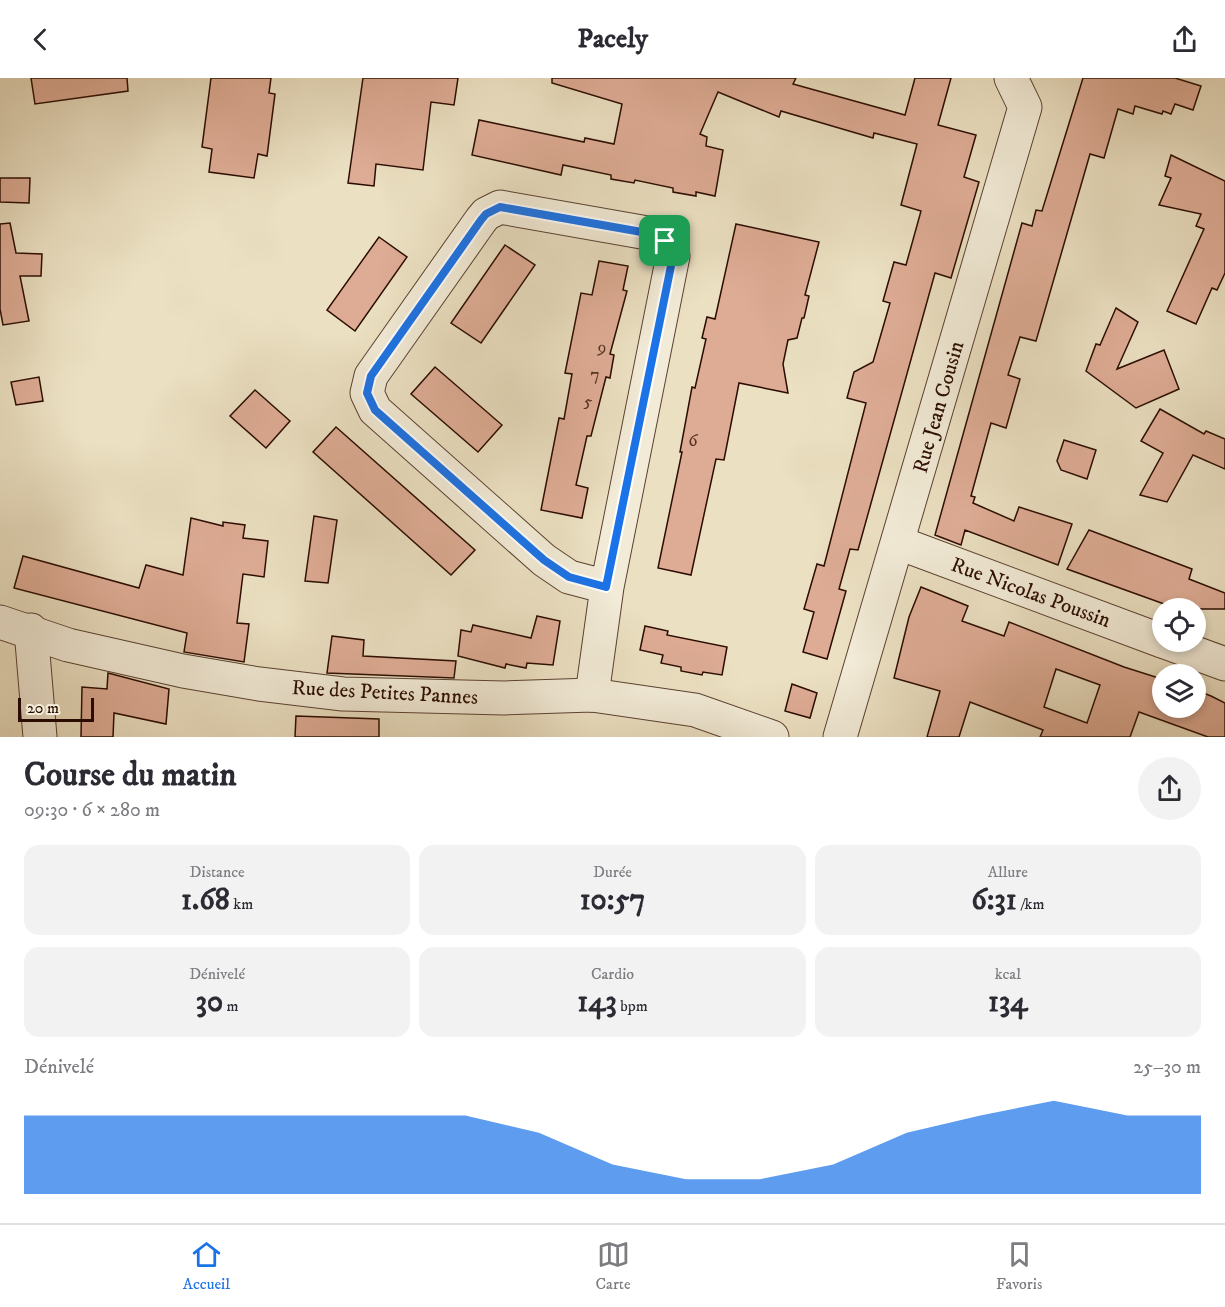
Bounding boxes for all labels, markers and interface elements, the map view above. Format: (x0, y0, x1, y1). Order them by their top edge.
text: Pacely (577, 22, 648, 56)
icon: back (24, 23, 57, 56)
icon: share (1168, 23, 1201, 56)
pin (639, 215, 690, 266)
icon: arrive (648, 224, 681, 257)
house number: 9 (597, 337, 606, 359)
street label: Rue Jean Cousin (908, 338, 970, 476)
house number: 7 (590, 364, 600, 386)
house number: 5 (584, 391, 593, 413)
house number: 6 (688, 430, 698, 452)
street label: Rue Nicolas Poussin (947, 552, 1114, 634)
map controls (1152, 598, 1206, 718)
button: locate (1152, 598, 1206, 652)
button: layers (1152, 664, 1206, 718)
street label: Rue des Petites Pannes (291, 675, 479, 711)
scale bar (18, 695, 94, 722)
text: 20 m (27, 698, 59, 718)
text: Course du matin (24, 755, 237, 796)
button: share (1138, 757, 1201, 820)
text: 09:30 · 6 × 280 m (24, 798, 160, 823)
text: Distance (190, 862, 245, 882)
text: Durée (593, 862, 632, 882)
text: Allure (988, 862, 1028, 882)
text: 1.68 (181, 882, 230, 919)
text: 10:57 (580, 882, 645, 919)
text: 6:31 (971, 882, 1017, 919)
text: km (230, 894, 253, 914)
text: /km (1017, 894, 1045, 914)
text: Dénivelé (189, 964, 245, 984)
text: Cardio (591, 964, 634, 984)
text: kcal (995, 964, 1021, 984)
text: 30 (196, 984, 223, 1021)
text: 143 (577, 984, 617, 1021)
text: 134 (988, 984, 1028, 1021)
text: m (223, 996, 239, 1016)
text: bpm (617, 996, 648, 1016)
text: Dénivelé (24, 1055, 94, 1080)
text: 25–30 m (1133, 1055, 1201, 1080)
tab: Accueil (183, 1238, 230, 1294)
tab: Carte (595, 1238, 631, 1294)
tab: Favoris (996, 1238, 1042, 1294)

